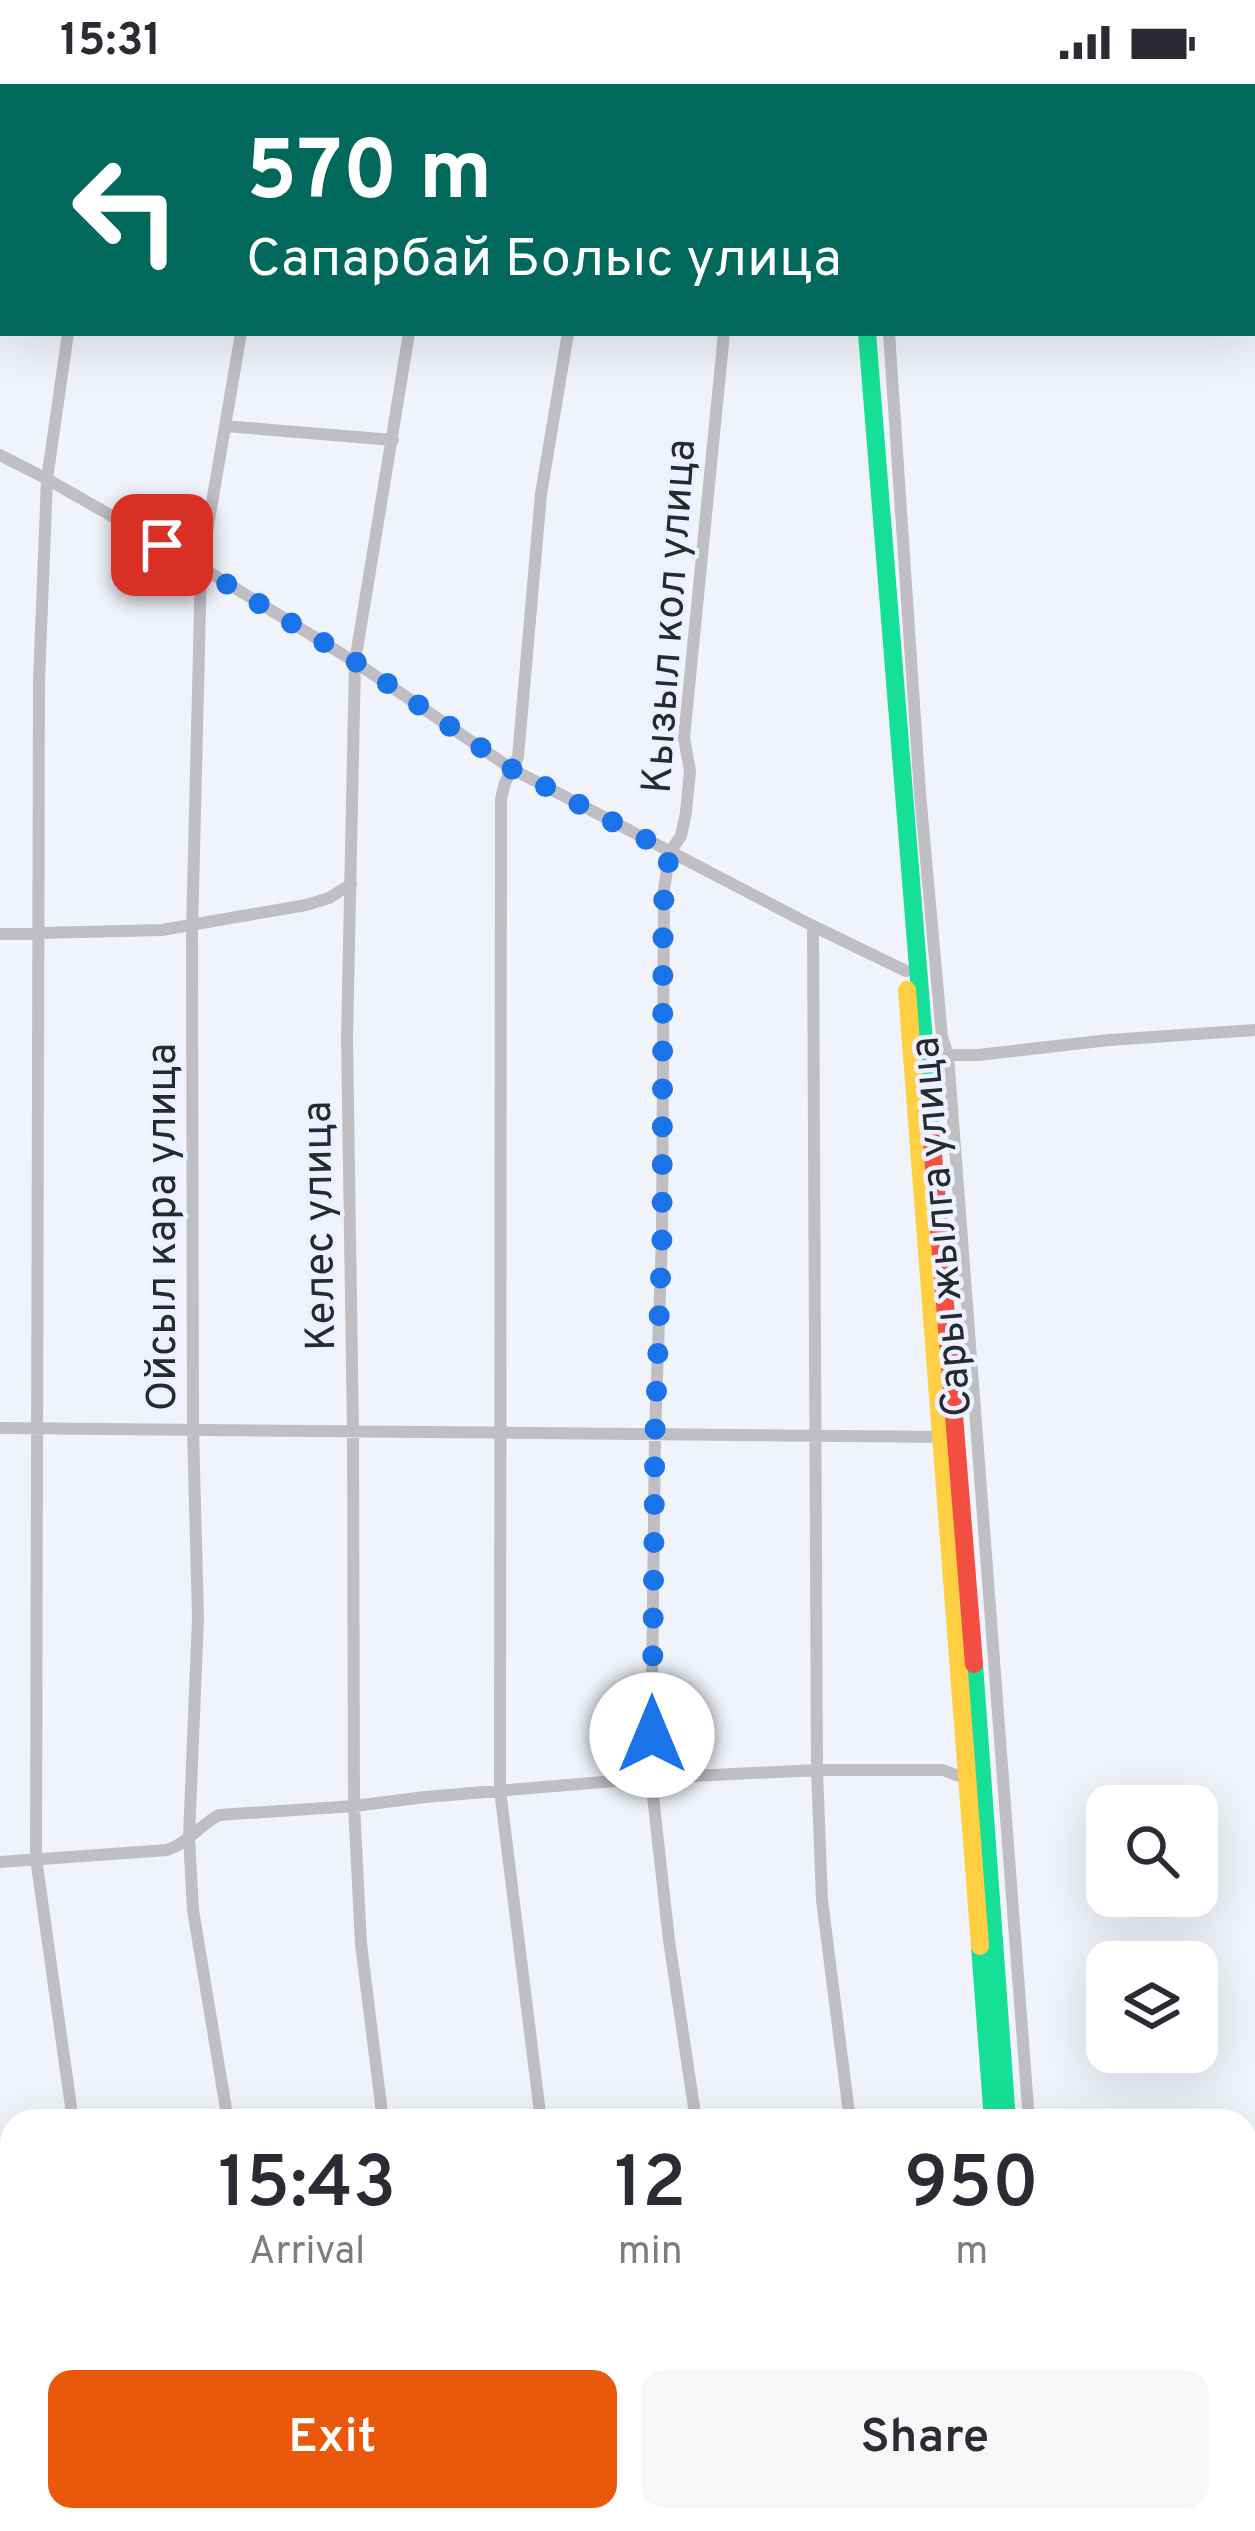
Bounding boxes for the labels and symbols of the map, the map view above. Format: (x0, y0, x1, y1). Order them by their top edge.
street label: Кызыл кол улица (633, 437, 710, 795)
pin (111, 494, 213, 596)
street label: Сары жылга улица (900, 1034, 987, 1419)
street label: Ойсыл кара улица (138, 1043, 191, 1411)
street label: Келес улица (293, 1100, 350, 1351)
position arrow (589, 1672, 715, 1798)

